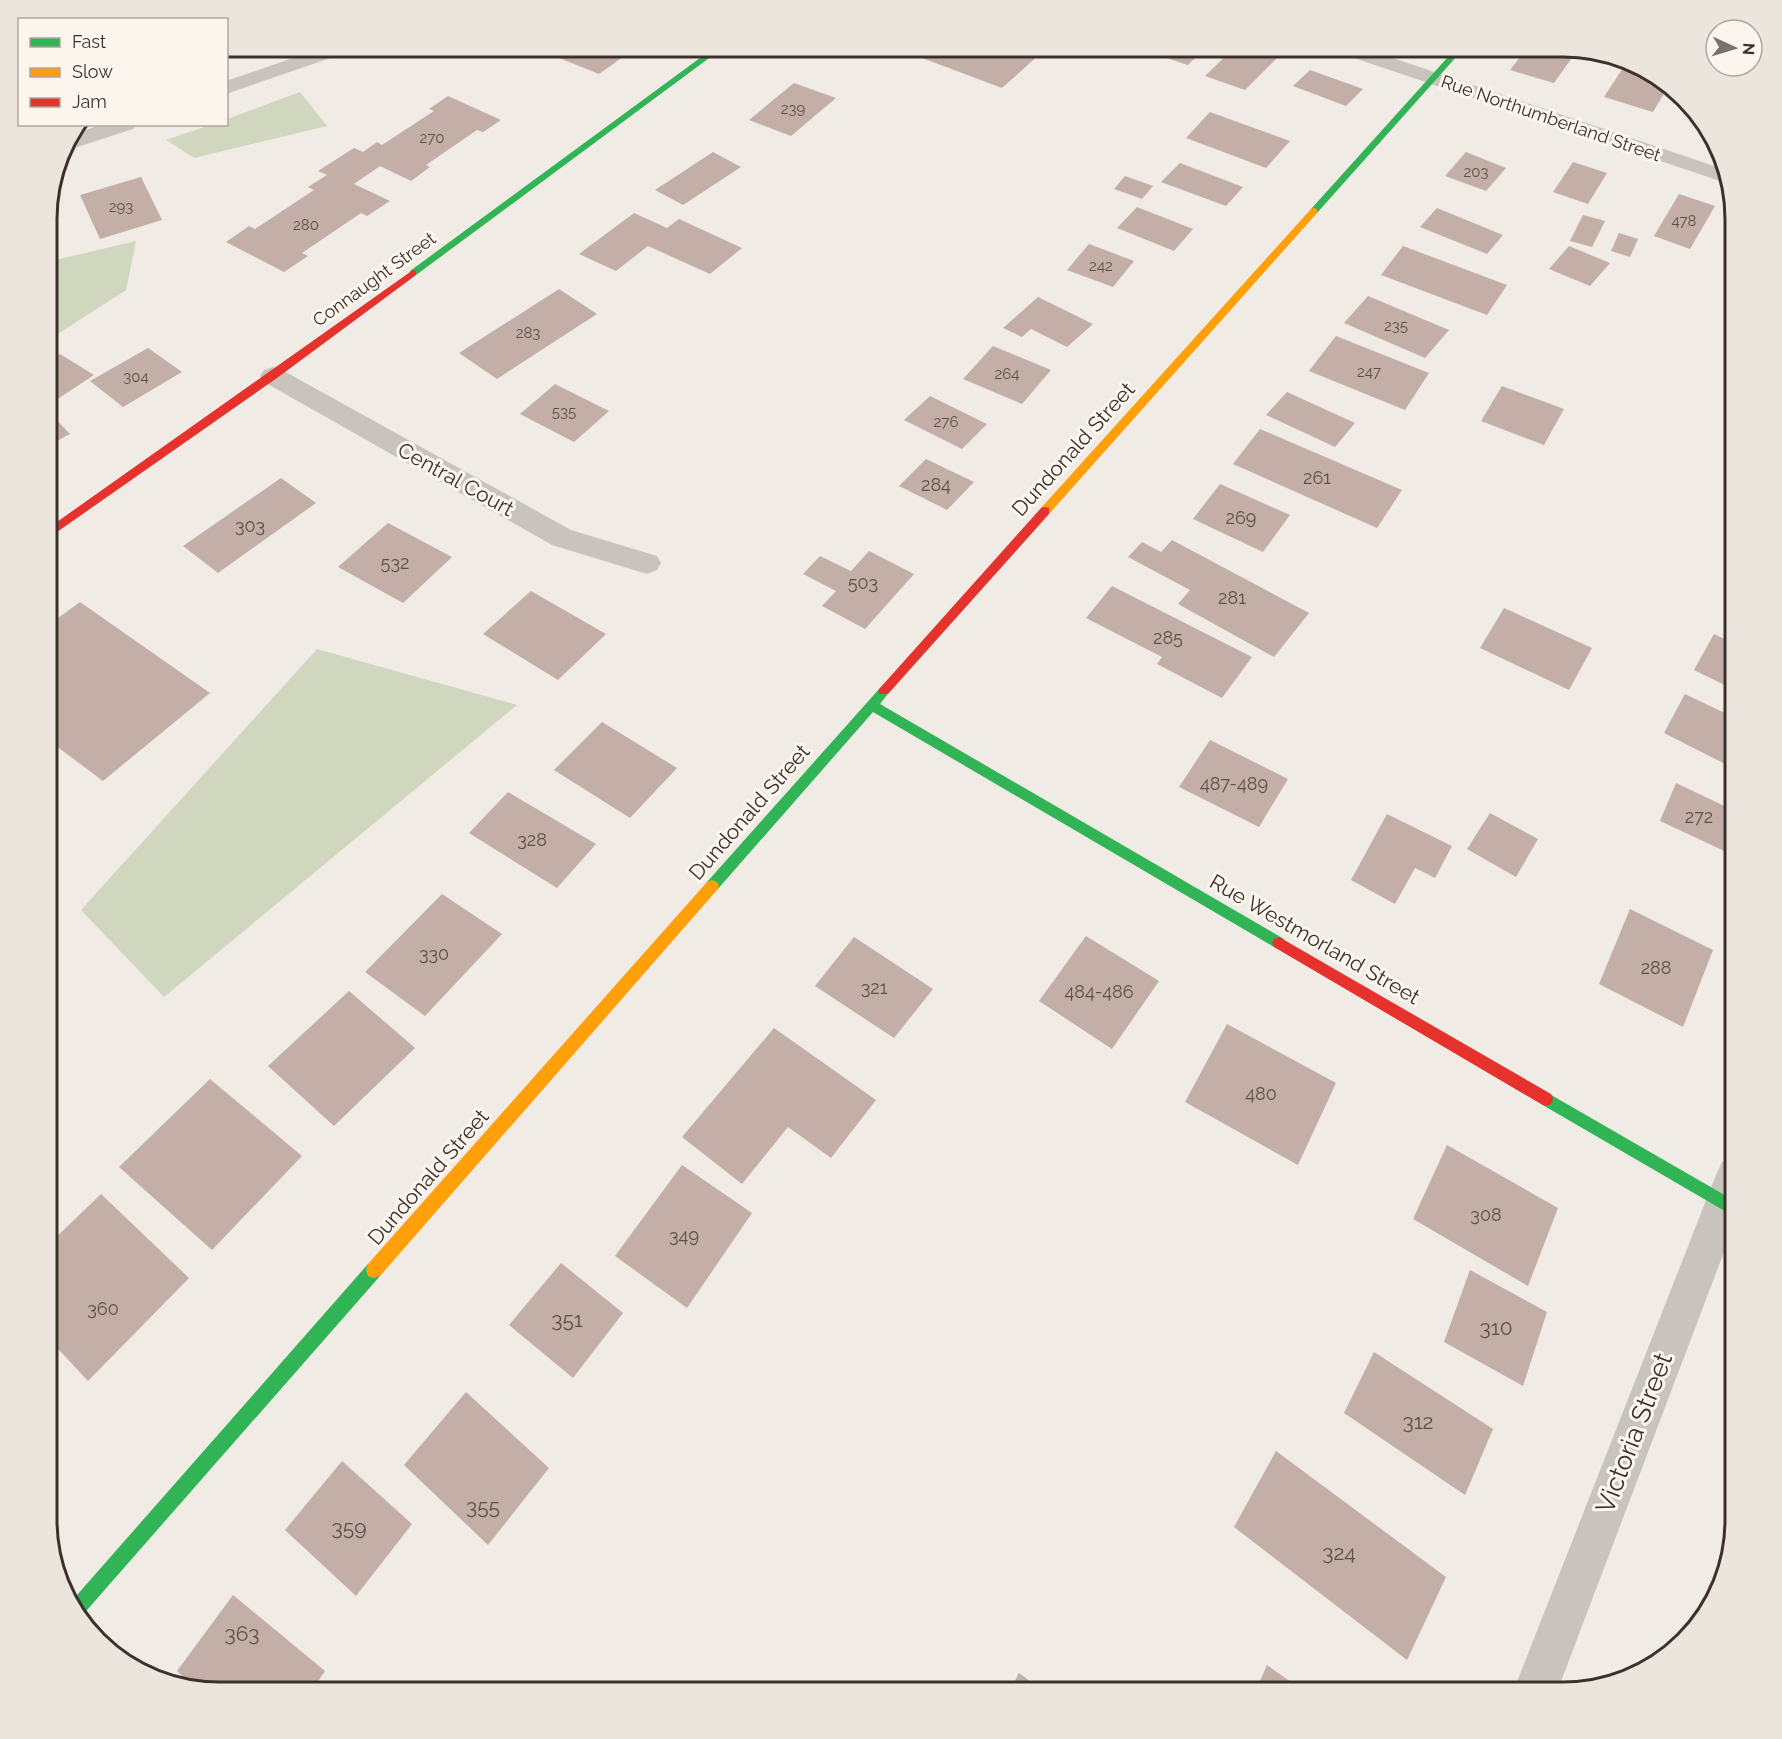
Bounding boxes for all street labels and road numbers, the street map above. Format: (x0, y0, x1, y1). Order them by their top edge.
street label: Rue Northumberland Street (1438, 70, 1664, 166)
street label: Connaught Street (309, 227, 439, 331)
street label: Dundonald Street (1006, 377, 1140, 521)
street label: Central Court (394, 437, 518, 521)
street label: Dundonald Street (683, 739, 815, 885)
street label: Rue Westmorland Street (1206, 869, 1424, 1009)
street label: Dundonald Street (362, 1104, 494, 1250)
street label: Victoria Street (1590, 1348, 1678, 1517)

